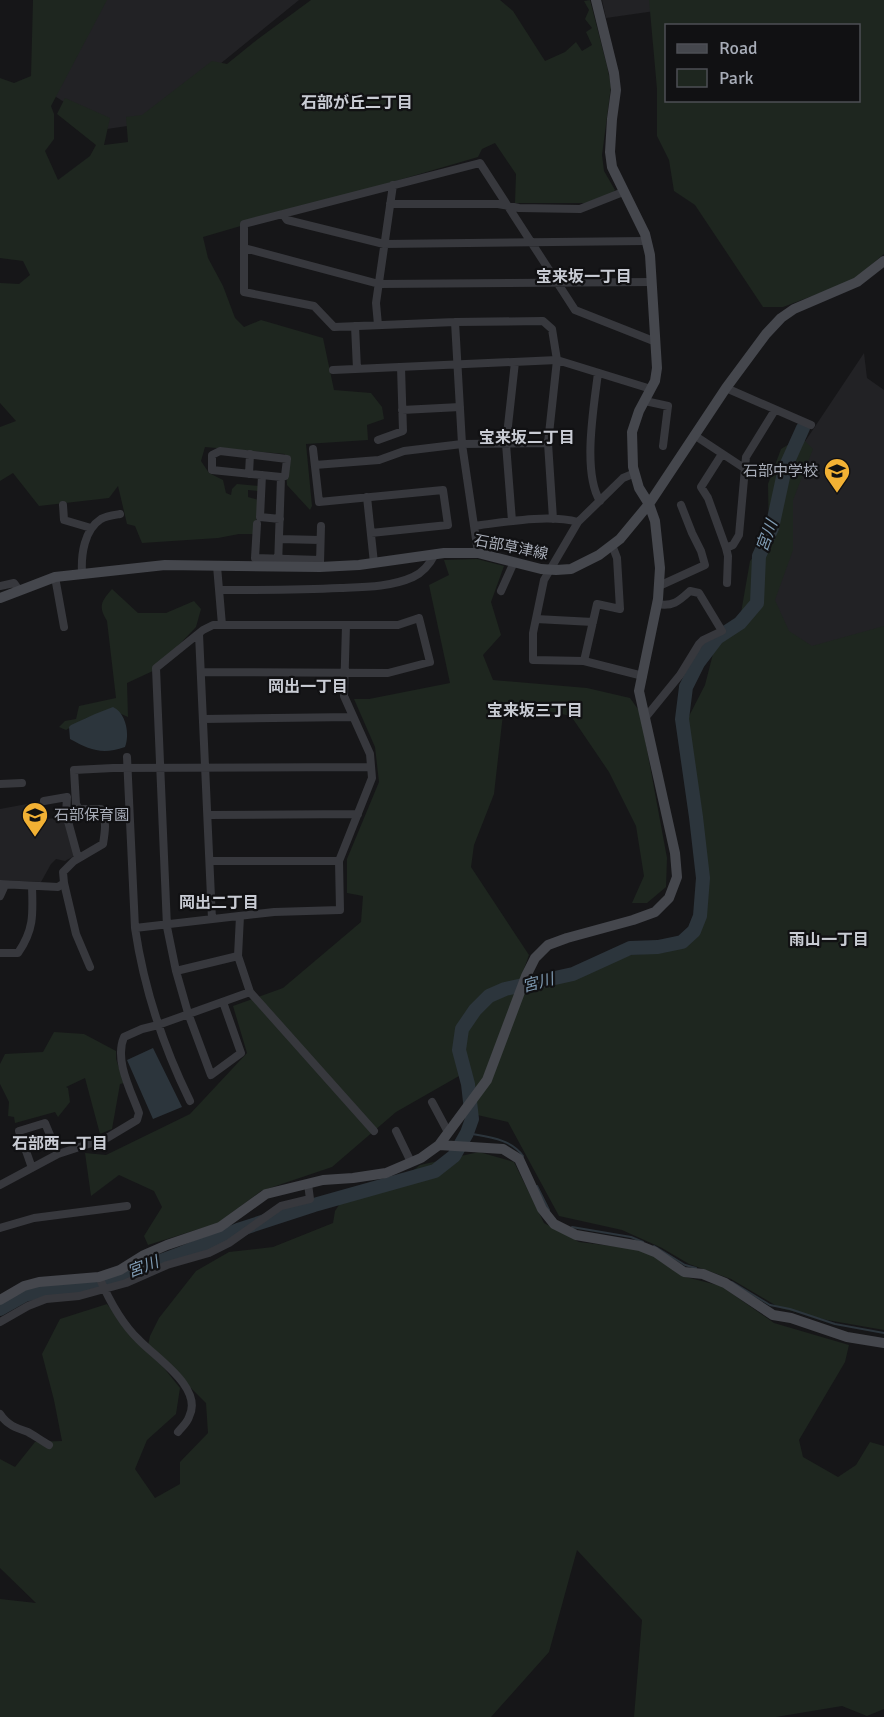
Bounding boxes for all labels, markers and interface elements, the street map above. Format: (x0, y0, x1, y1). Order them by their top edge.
legend (665, 24, 860, 102)
text: Road (719, 37, 758, 59)
text: Park (719, 67, 754, 89)
district label: 石部が丘二丁目 (301, 93, 413, 113)
district label: 宝来坂一丁目 (536, 267, 632, 287)
district label: 宝来坂二丁目 (479, 428, 575, 448)
school or university icon: 石部中学校 (822, 456, 852, 494)
place label: 石部中学校 (743, 462, 818, 480)
water label: 宮川 (752, 516, 783, 554)
street label: 石部草津線 (472, 531, 550, 563)
district label: 岡出一丁目 (268, 677, 348, 697)
district label: 宝来坂三丁目 (487, 701, 583, 721)
school or university icon: 石部保育園 (20, 800, 50, 838)
place label: 石部保育園 (54, 806, 129, 824)
district label: 岡出二丁目 (179, 893, 259, 913)
district label: 雨山一丁目 (789, 930, 869, 950)
water label: 宮川 (520, 969, 558, 997)
district label: 石部西一丁目 (12, 1134, 108, 1154)
water label: 宮川 (124, 1251, 163, 1282)

